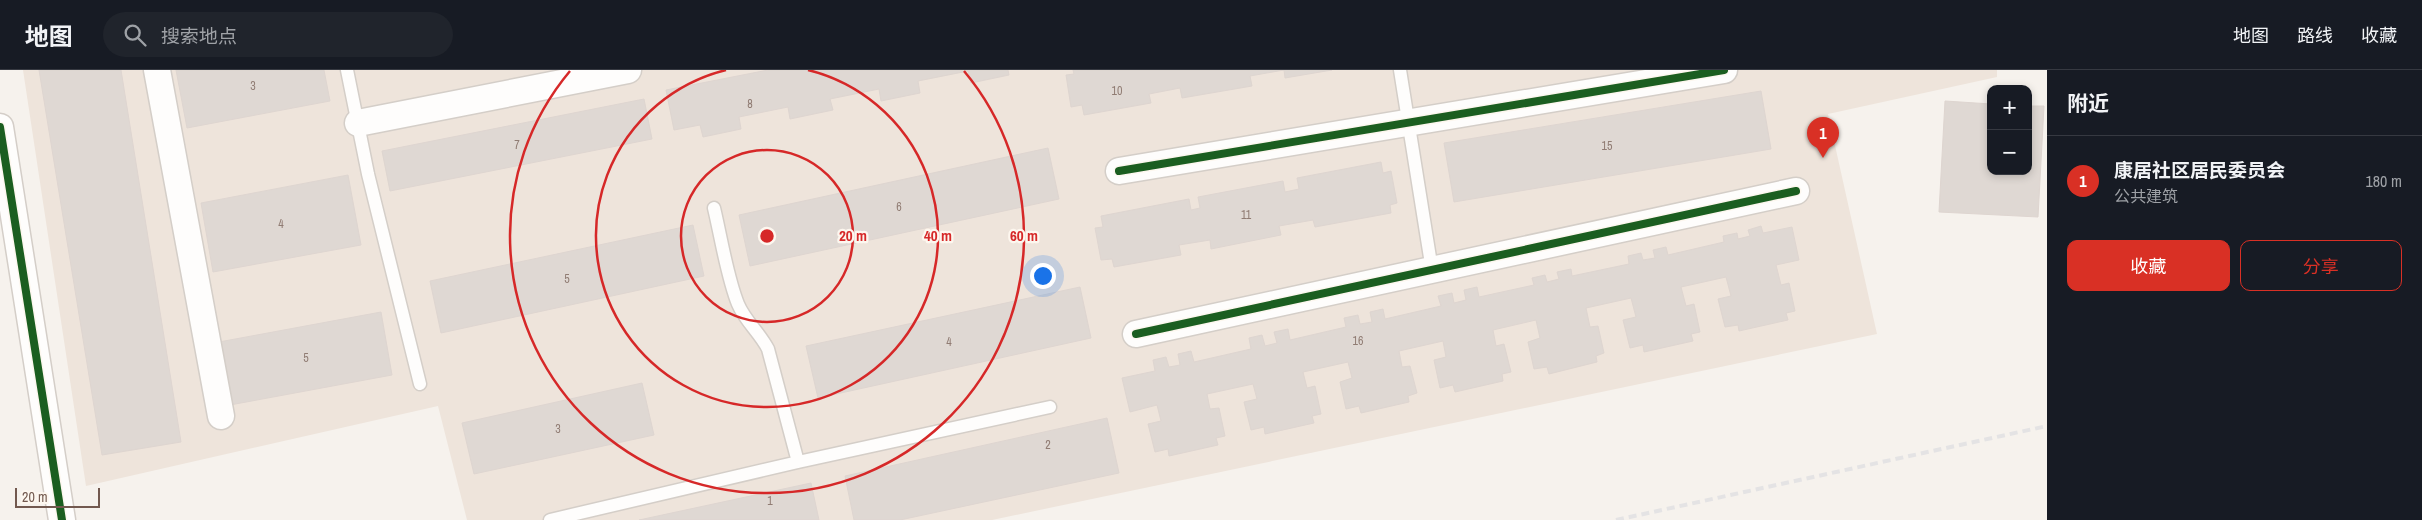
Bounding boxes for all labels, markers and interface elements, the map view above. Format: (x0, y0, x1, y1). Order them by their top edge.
search box (103, 12, 453, 57)
text: 地图 (25, 20, 73, 52)
icon: search (121, 21, 149, 49)
text: 搜索地点 (161, 23, 237, 49)
text: 地图 (2233, 23, 2269, 48)
text: 路线 (2297, 23, 2333, 48)
text: 收藏 (2361, 23, 2397, 48)
house number: 3 (250, 78, 256, 94)
house number: 10 (1112, 83, 1122, 99)
map controls (1987, 85, 2032, 175)
button: + (1987, 85, 2032, 130)
text: 附近 (2067, 89, 2109, 118)
house number: 8 (747, 96, 753, 112)
pin: 1 (1807, 117, 1839, 158)
button: − (1987, 130, 2032, 175)
house number: 7 (514, 137, 520, 153)
house number: 15 (1602, 138, 1613, 154)
text: 康居社区居民委员会 (2114, 157, 2285, 183)
text: 1 (2079, 170, 2087, 192)
text: 180 m (2366, 170, 2402, 192)
text: 公共建筑 (2114, 185, 2178, 207)
house number: 6 (896, 199, 902, 215)
house number: 11 (1241, 207, 1252, 223)
house number: 4 (278, 216, 284, 232)
text: 20 m (839, 225, 867, 246)
text: 40 m (924, 225, 952, 246)
text: 60 m (1010, 225, 1038, 246)
centre of rings (758, 227, 776, 245)
button: 收藏 (2067, 240, 2230, 291)
button: 分享 (2240, 240, 2402, 291)
your location (1030, 263, 1056, 289)
house number: 5 (564, 271, 570, 287)
house number: 16 (1353, 333, 1363, 349)
house number: 4 (946, 334, 952, 350)
house number: 5 (303, 350, 309, 366)
house number: 3 (555, 421, 561, 437)
house number: 2 (1045, 437, 1051, 453)
scale bar (15, 485, 100, 508)
text: 20 m (22, 488, 48, 506)
house number: 1 (767, 493, 773, 509)

